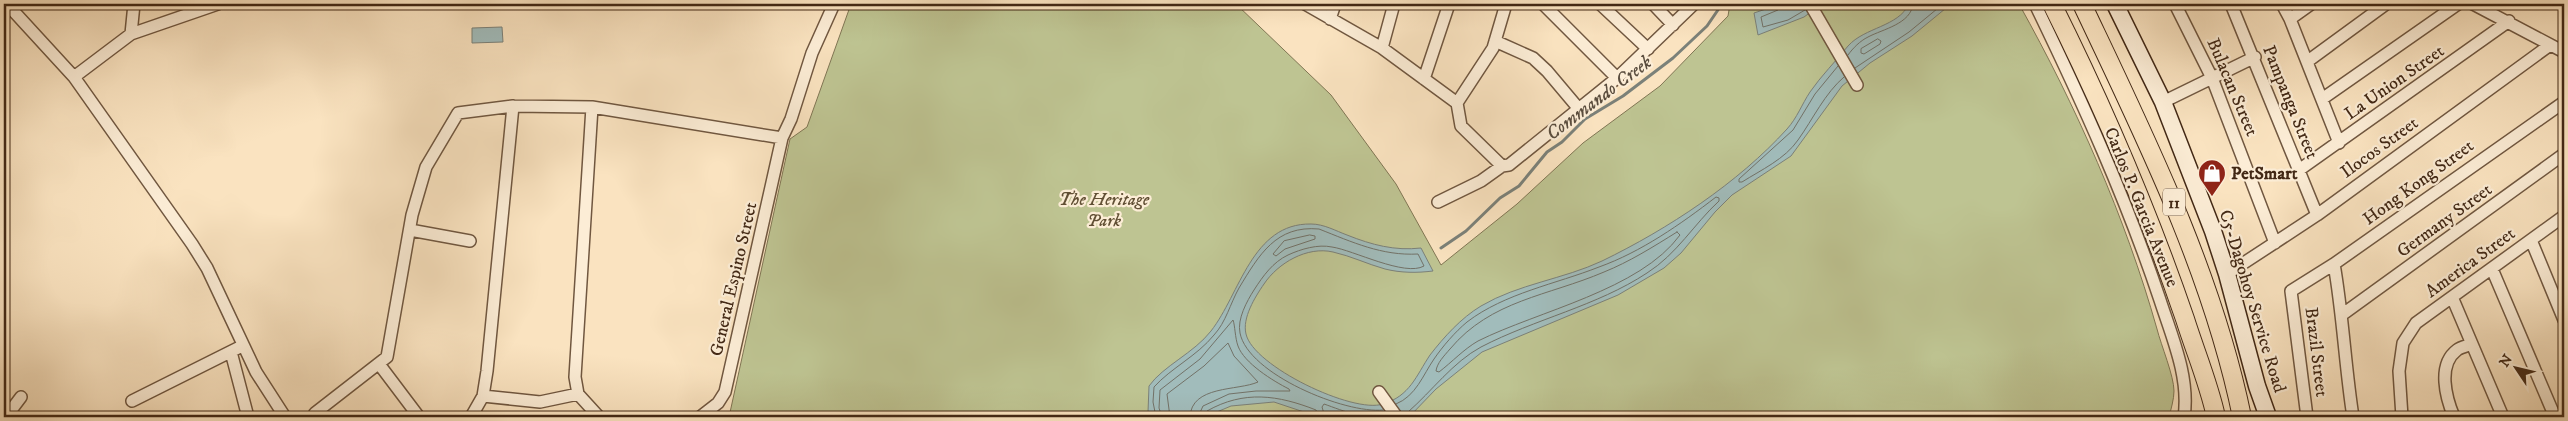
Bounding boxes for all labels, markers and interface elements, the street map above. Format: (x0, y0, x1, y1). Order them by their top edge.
street label: Bulacan Street (2202, 35, 2263, 140)
street label: La Union Street (2340, 40, 2449, 125)
street label: Pampanga Street (2257, 42, 2323, 163)
water label: Commando Creek (1541, 51, 1656, 145)
street label: Ilocos Street (2337, 112, 2423, 183)
street label: Carlos P. Garcia Avenue (2099, 124, 2183, 291)
street label: Hong Kong Street (2359, 135, 2478, 230)
shop icon: PetSmart (2197, 158, 2227, 197)
place label: PetSmart (2231, 163, 2298, 185)
street label: Germany Street (2393, 179, 2497, 263)
road number: 11 (2163, 188, 2185, 216)
park label: The Heritage Park (1059, 189, 1150, 232)
street label: General Espino Street (706, 200, 762, 358)
street label: C5-Dagohoy Service Road (2214, 207, 2290, 395)
street label: America Street (2421, 223, 2520, 303)
street label: Brazil Street (2300, 306, 2332, 398)
north arrow (2490, 344, 2540, 394)
text: N (2495, 351, 2517, 371)

